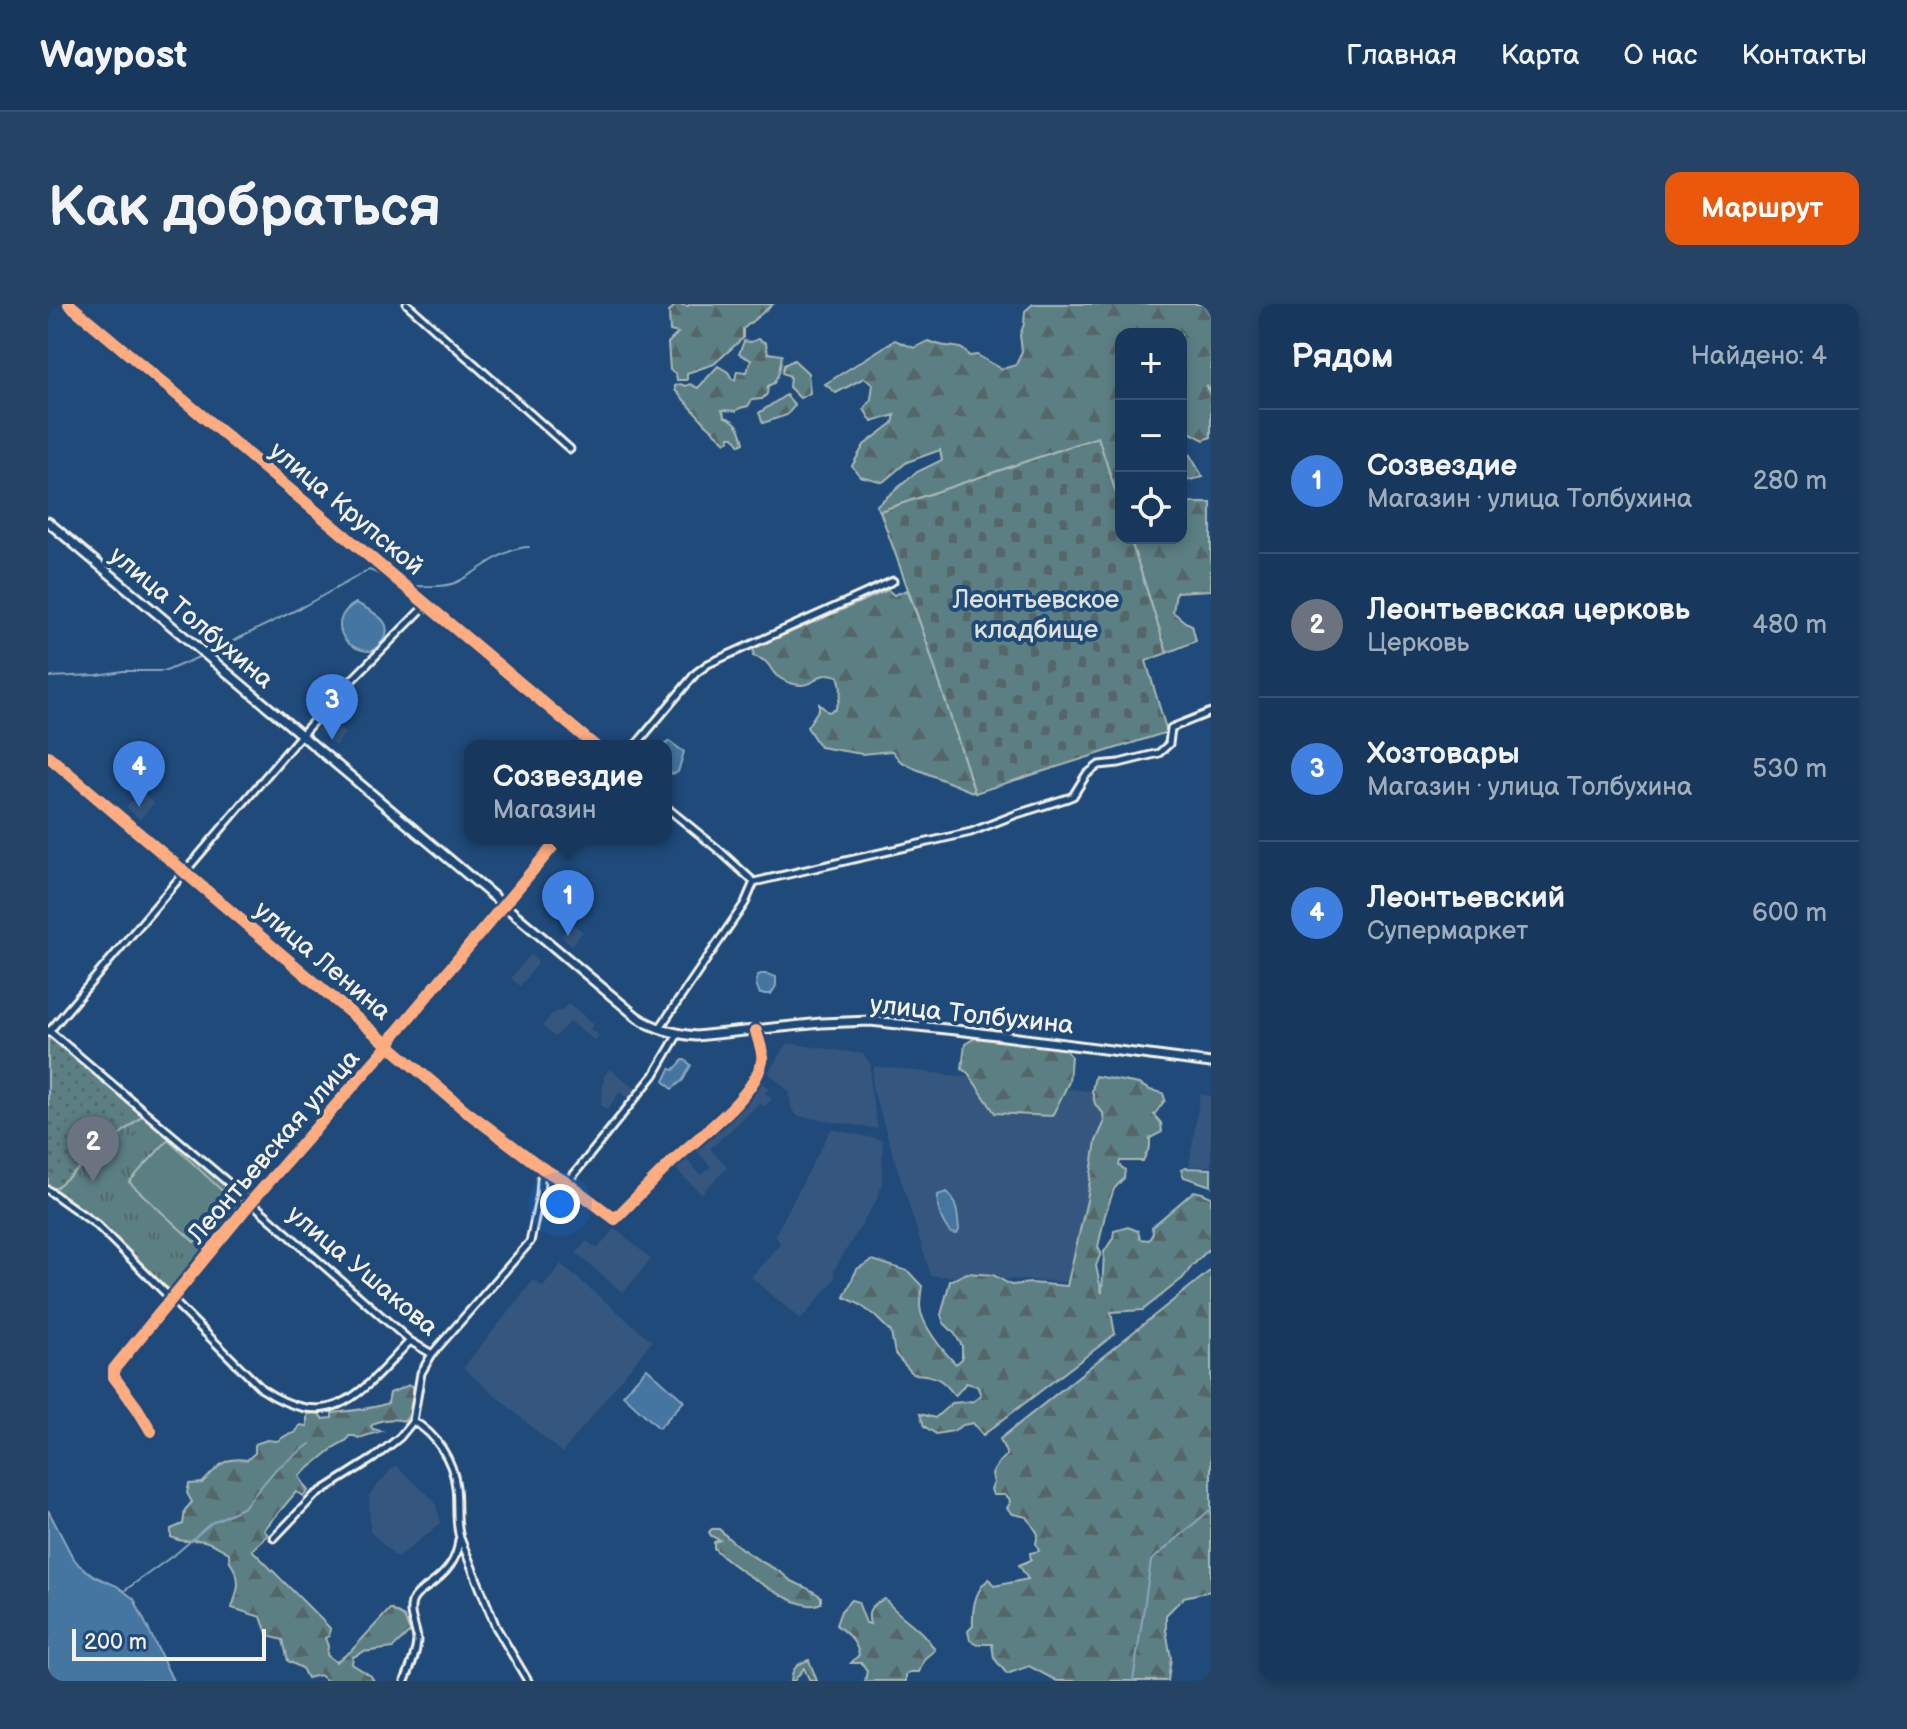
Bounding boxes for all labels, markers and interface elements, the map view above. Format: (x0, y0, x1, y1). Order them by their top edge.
text: Waypost (40, 33, 187, 78)
text: Главная (1346, 39, 1457, 72)
text: Карта (1501, 39, 1580, 72)
text: О нас (1624, 39, 1697, 72)
text: Контакты (1741, 39, 1867, 72)
button: Маршрут (1665, 172, 1859, 245)
text: Как добраться (48, 175, 441, 242)
map controls (1115, 328, 1187, 544)
button: + (1115, 328, 1187, 400)
text: Рядом (1291, 336, 1393, 377)
text: Найдено: 4 (1691, 341, 1827, 372)
button: − (1115, 400, 1187, 472)
street label: улица Крупской (263, 436, 430, 583)
text: Созвездие (1367, 448, 1517, 484)
text: 1 (1312, 466, 1322, 497)
text: 280 m (1753, 466, 1827, 497)
button: locate (1115, 472, 1187, 544)
text: Магазин · улица Толбухина (1367, 484, 1692, 515)
street label: улица Толбухина (103, 540, 279, 696)
park label: Леонтьевское кладбище (952, 585, 1119, 646)
text: Леонтьевская церковь (1367, 592, 1690, 628)
text: 2 (1309, 610, 1325, 641)
text: 480 m (1752, 610, 1827, 641)
text: Церковь (1367, 628, 1470, 659)
pin: 3 (306, 674, 358, 740)
text: Хозтовары (1367, 736, 1520, 772)
popup (464, 740, 672, 844)
pin: 4 (113, 741, 165, 807)
text: 3 (1309, 754, 1325, 785)
text: 530 m (1752, 754, 1827, 785)
text: Созвездие (493, 759, 643, 795)
text: Магазин · улица Толбухина (1367, 772, 1692, 803)
text: Магазин (493, 795, 597, 826)
pin: 1 (542, 870, 594, 936)
text: Леонтьевский (1367, 880, 1565, 916)
street label: улица Ленина (247, 895, 397, 1027)
text: 4 (1309, 898, 1325, 929)
text: 600 m (1752, 898, 1827, 929)
text: Супермаркет (1367, 916, 1528, 947)
street label: улица Толбухина (868, 989, 1075, 1042)
street label: Леонтьевская улица (181, 1044, 367, 1251)
pin: 2 (67, 1116, 119, 1182)
your location (540, 1184, 580, 1224)
street label: улица Ушакова (280, 1199, 444, 1343)
scale bar (72, 1625, 266, 1661)
text: 200 m (84, 1629, 147, 1656)

